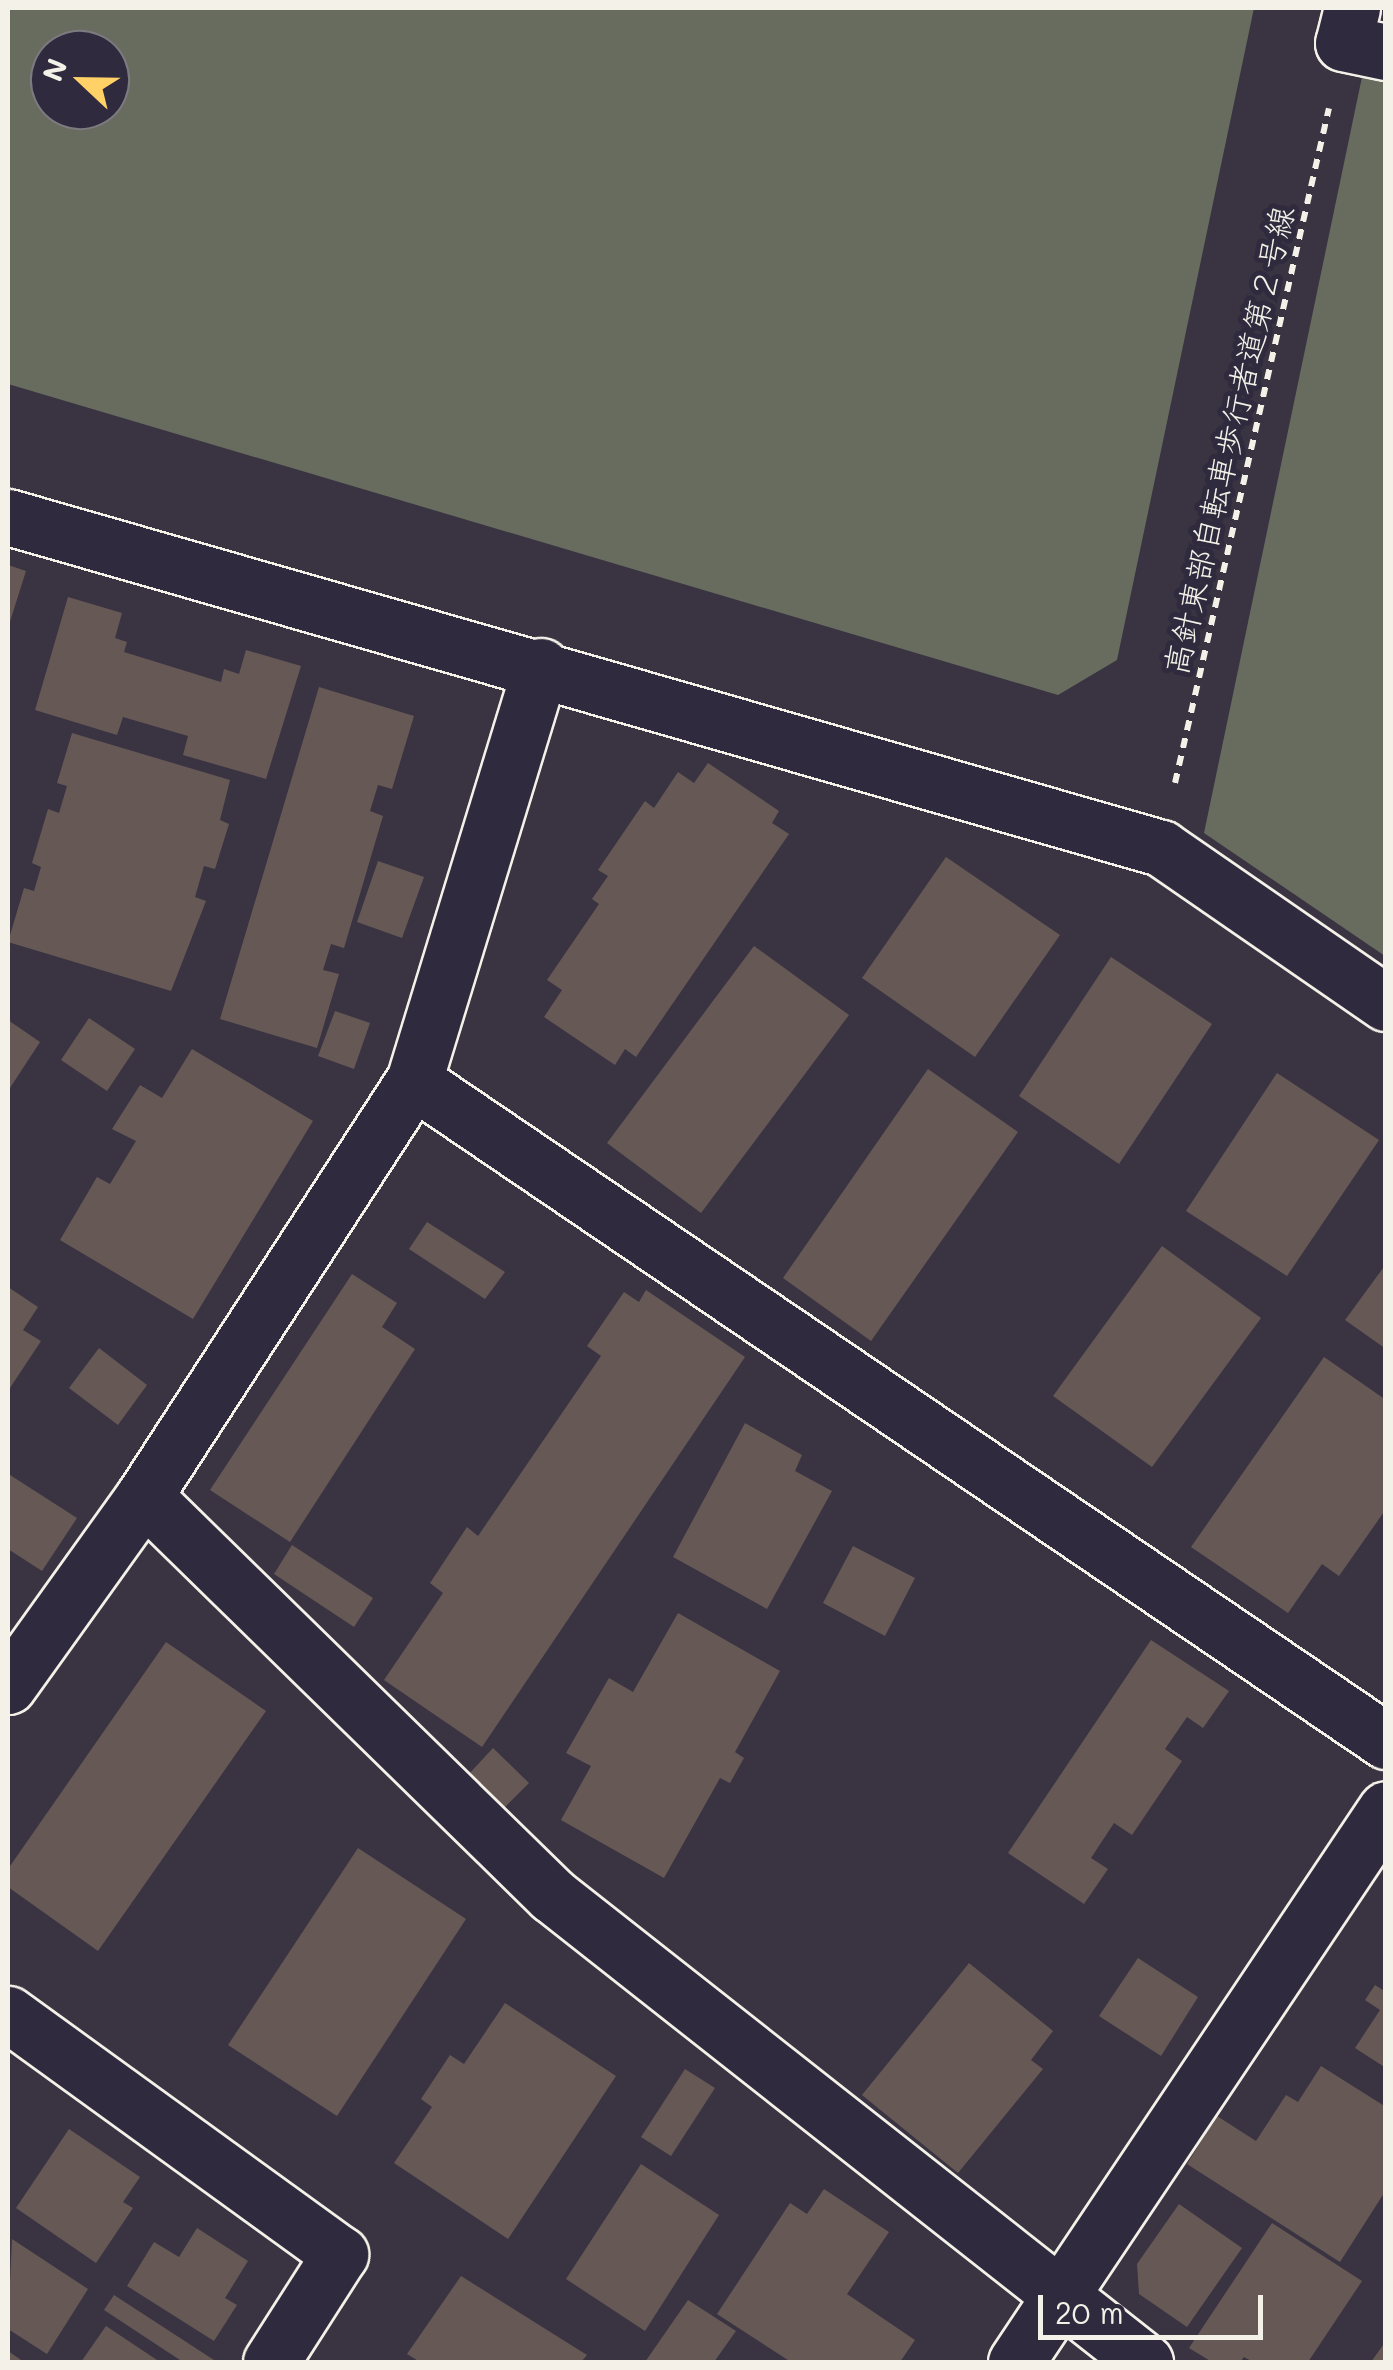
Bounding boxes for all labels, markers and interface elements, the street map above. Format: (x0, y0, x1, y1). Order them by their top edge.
north arrow (30, 30, 130, 130)
text: N (33, 53, 75, 86)
street label: 高針東部自転車歩行者道第２号線 (1155, 202, 1301, 678)
scale bar (1043, 2275, 1268, 2337)
text: 20 m (1055, 2292, 1124, 2332)

